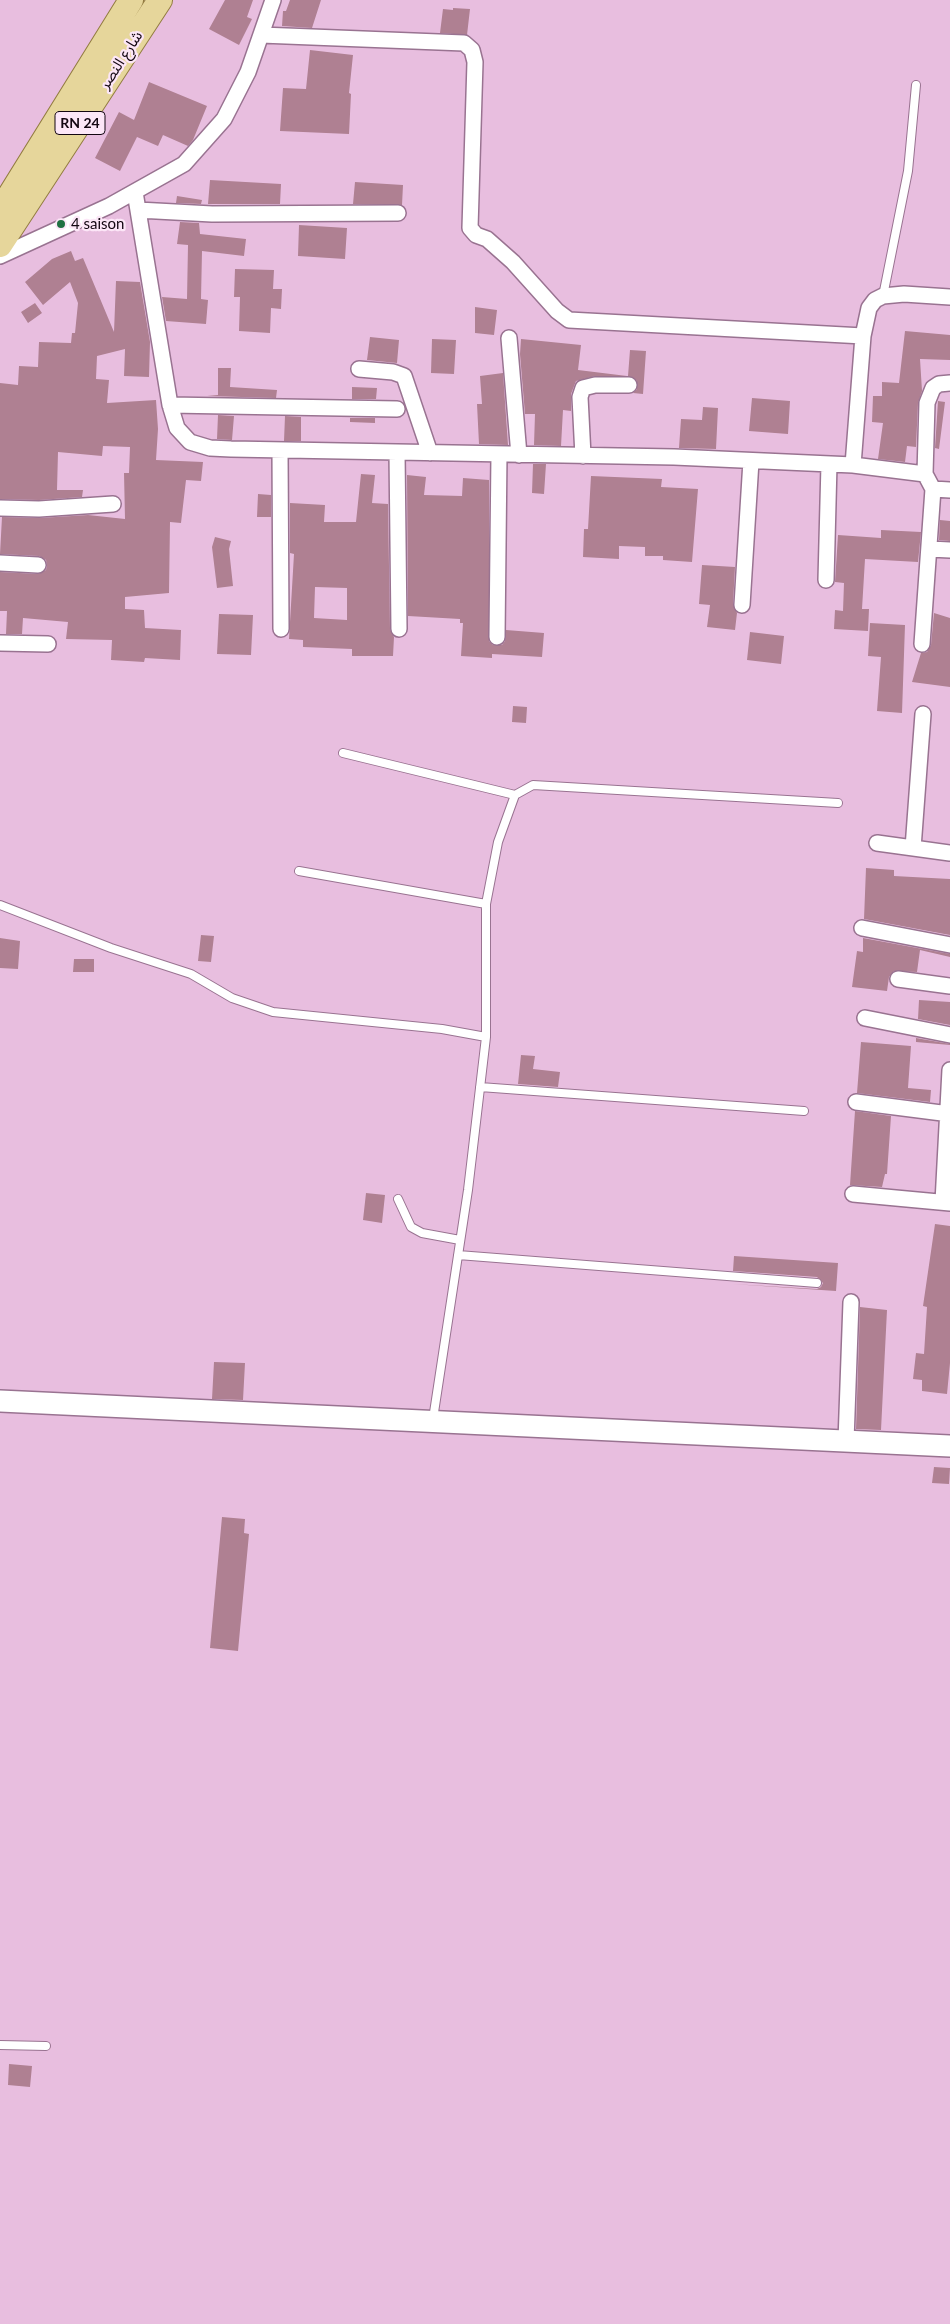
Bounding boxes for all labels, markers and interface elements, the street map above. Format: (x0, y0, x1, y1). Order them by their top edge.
street label: شارع النصر (96, 27, 146, 93)
road number: RN 24 (55, 112, 105, 134)
place label: 4 saison (71, 215, 124, 233)
marker: 4 saison (55, 218, 67, 230)

